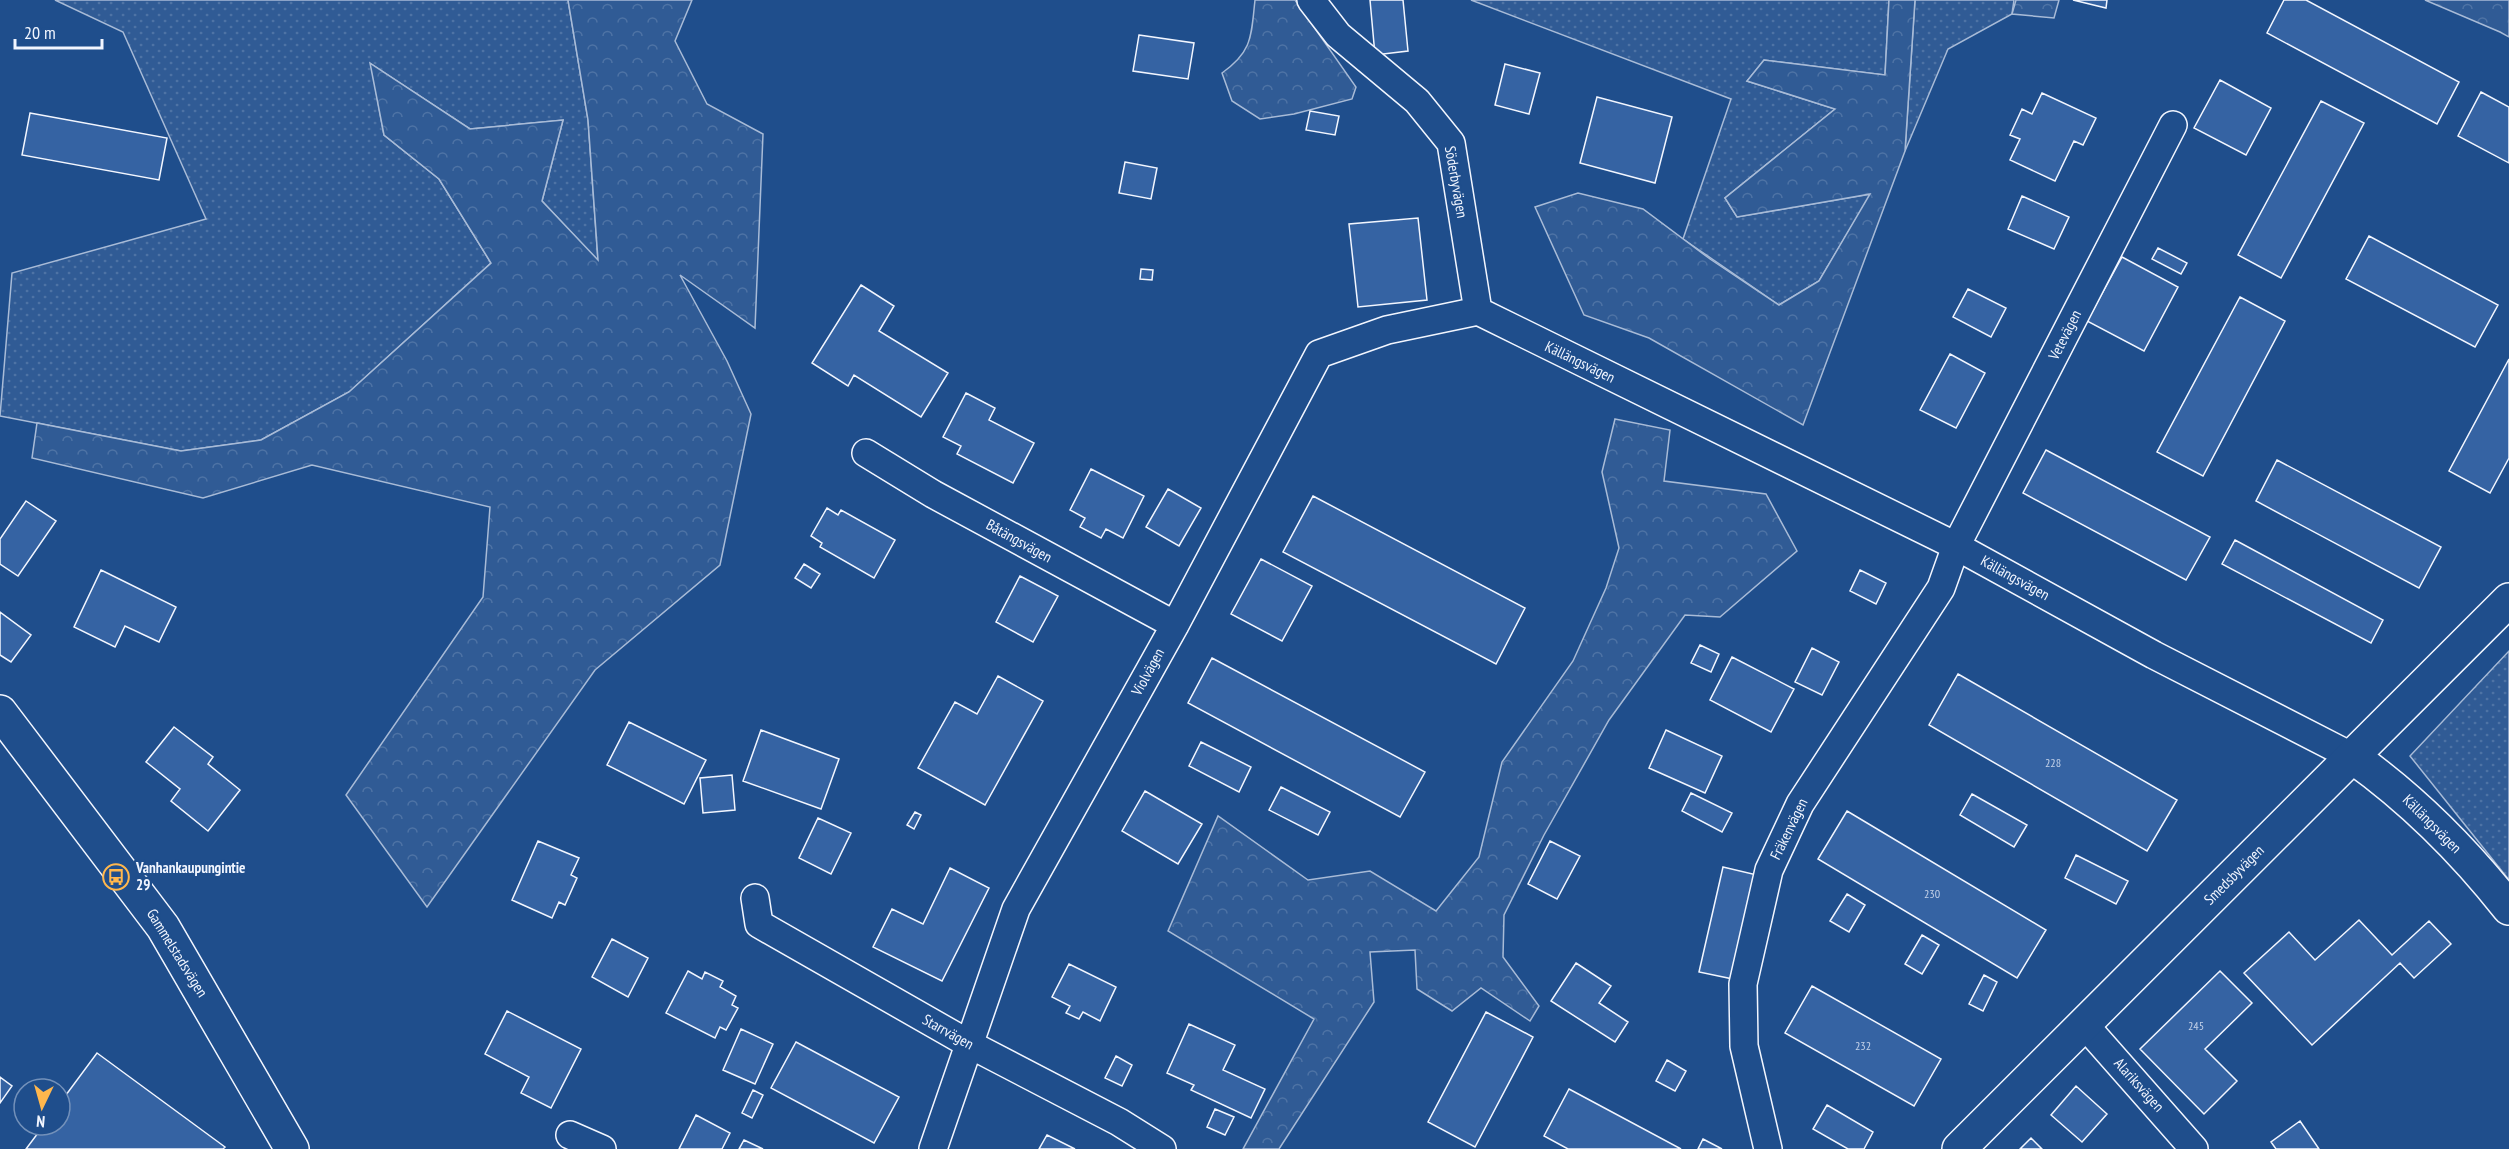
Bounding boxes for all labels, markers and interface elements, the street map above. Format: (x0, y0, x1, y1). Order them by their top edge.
scale bar (15, 12, 102, 50)
text: 20 m (24, 21, 56, 44)
street label: Söderbyvägen (1441, 144, 1472, 219)
street label: Vetevägen (2044, 307, 2085, 364)
street label: Källängsvägen (1542, 336, 1618, 387)
street label: Båtängsvägen (983, 515, 1056, 566)
street label: Källängsvägen (1978, 551, 2053, 604)
street label: Violvägen (1126, 645, 1168, 700)
house number: 228 (2045, 755, 2061, 770)
street label: Källängsvägen (2399, 790, 2466, 857)
street label: Fräkenvägen (1766, 795, 1812, 863)
street label: Smedsbyvägen (2200, 841, 2268, 909)
place label: Vanhankaupungintie 29 (135, 858, 246, 894)
bus stop icon: Vanhankaupungintie 29 (101, 862, 131, 892)
house number: 230 (1924, 886, 1940, 901)
street label: Gammelstadsvägen (143, 905, 212, 1000)
street label: Starrvägen (919, 1010, 977, 1053)
house number: 245 (2188, 1018, 2204, 1033)
house number: 232 (1855, 1038, 1871, 1053)
street label: Alariksvägen (2110, 1054, 2168, 1116)
north arrow (12, 1077, 72, 1137)
text: N (36, 1112, 46, 1132)

